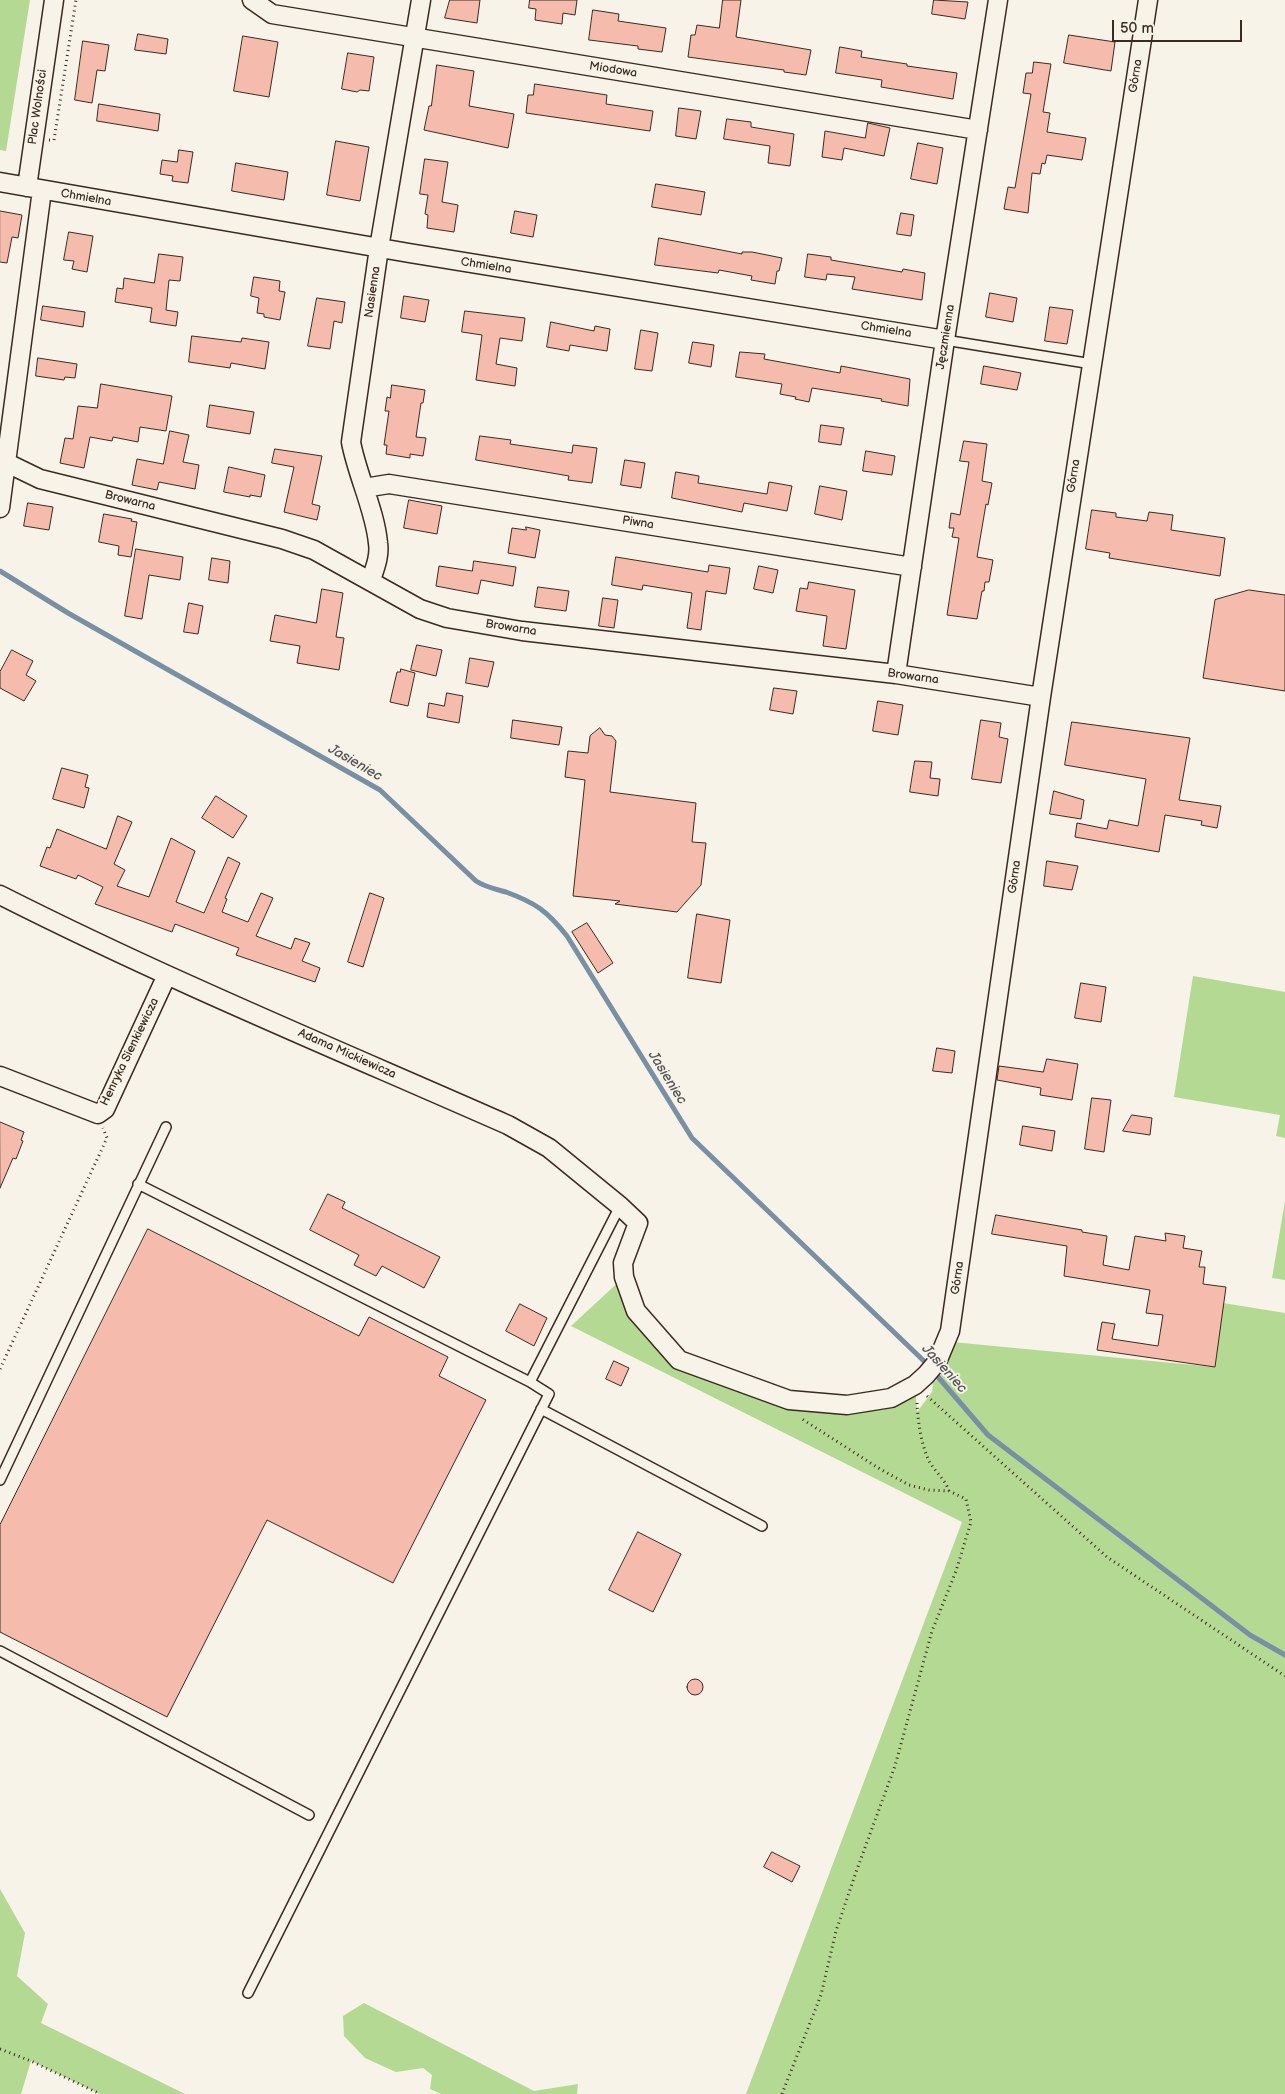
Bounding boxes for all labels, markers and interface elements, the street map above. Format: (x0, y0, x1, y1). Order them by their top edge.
scale bar (1115, 10, 1245, 42)
text: 50 m (1120, 19, 1154, 38)
street label: Górna (1126, 58, 1146, 94)
street label: Miodowa (588, 59, 638, 81)
street label: Plac Wolności (26, 68, 50, 146)
street label: Chmielna (60, 186, 112, 210)
street label: Chmielna (460, 255, 512, 277)
street label: Nasienna (362, 265, 384, 319)
street label: Jęczmienna (934, 304, 958, 370)
street label: Chmielna (860, 319, 912, 341)
street label: Górna (1064, 458, 1084, 494)
street label: Browarna (103, 488, 157, 514)
street label: Piwna (621, 513, 655, 533)
street label: Browarna (484, 617, 538, 639)
street label: Browarna (886, 666, 940, 688)
water label: Jasieniec (325, 741, 385, 785)
street label: Górna (1006, 859, 1024, 895)
street label: Henryka Sienkiewicza (98, 996, 162, 1108)
street label: Adama Mickiewicza (296, 1026, 398, 1082)
water label: Jasieniec (644, 1048, 690, 1108)
street label: Górna (949, 1260, 967, 1296)
water label: Jasieniec (918, 1341, 970, 1397)

